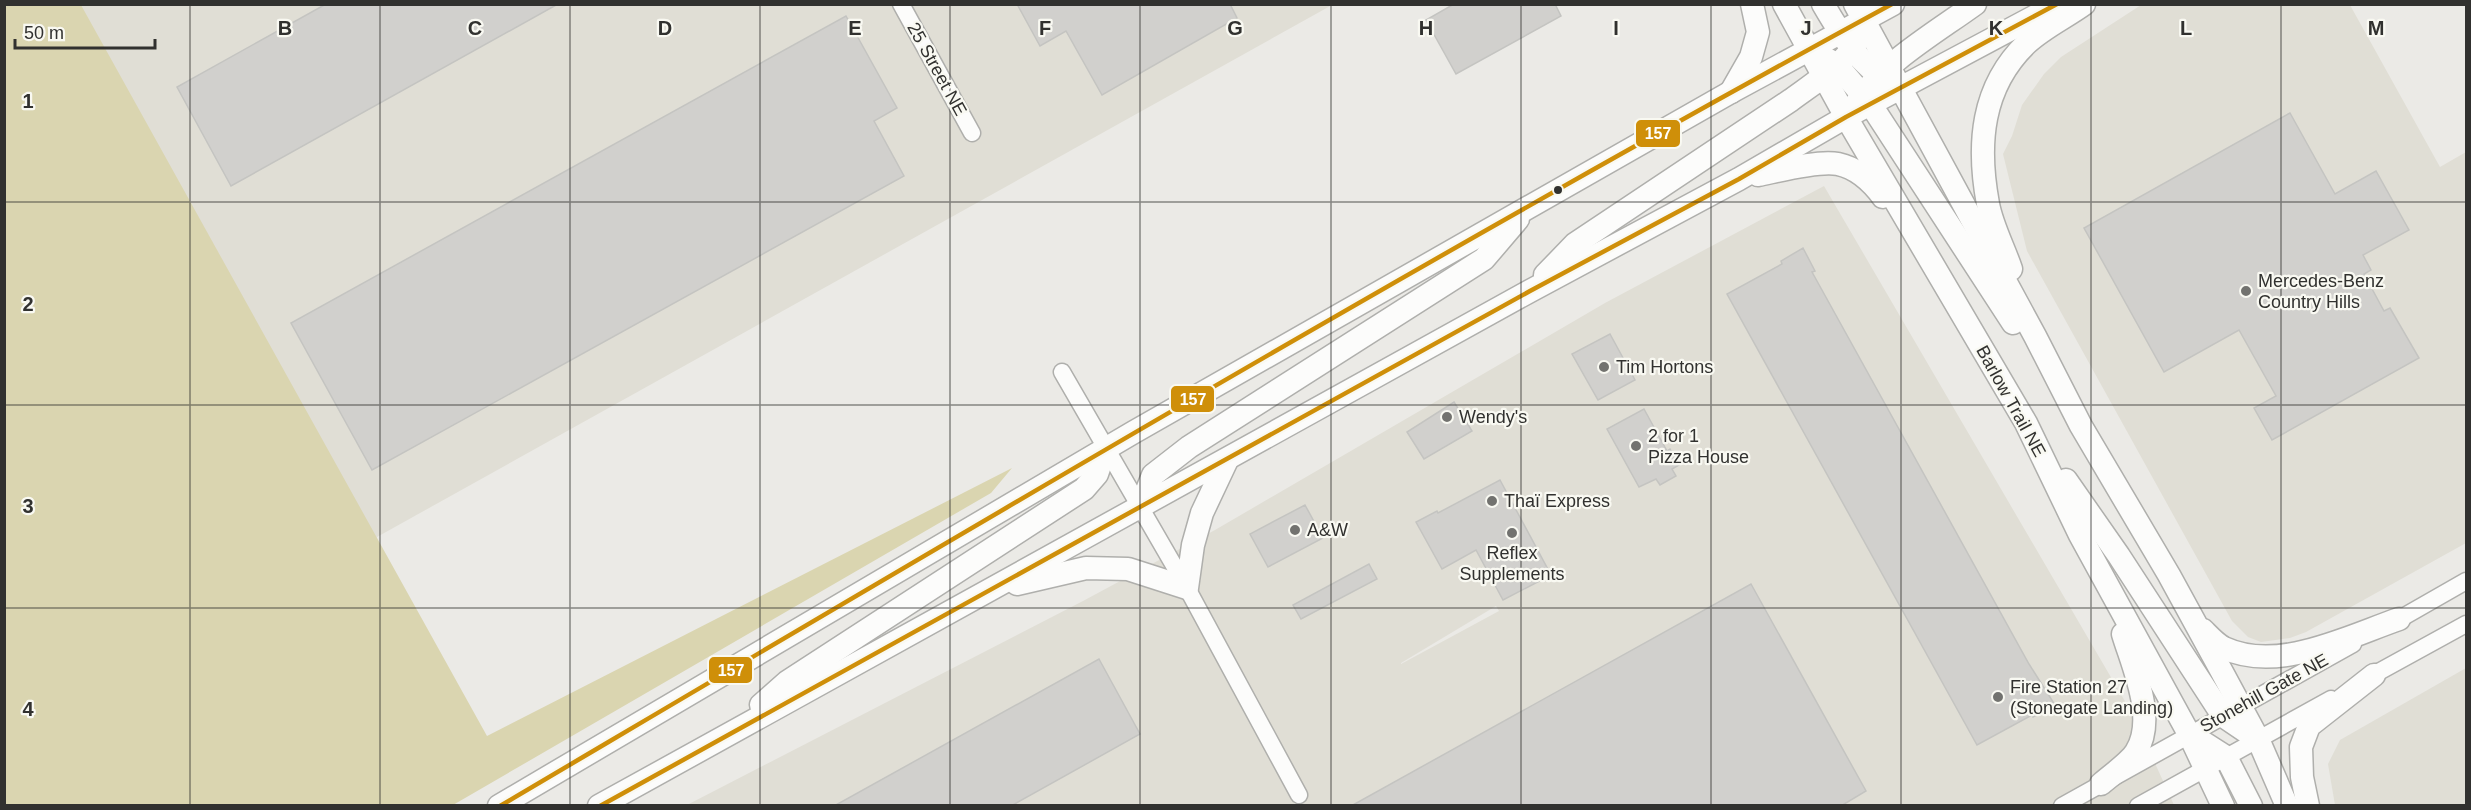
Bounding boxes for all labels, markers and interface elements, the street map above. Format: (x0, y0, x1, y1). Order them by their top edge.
scale bar (15, 12, 154, 50)
text: B (278, 17, 292, 39)
text: C (468, 17, 482, 39)
text: D (658, 17, 672, 39)
text: E (848, 17, 862, 39)
text: F (1039, 17, 1051, 39)
text: G (1227, 17, 1243, 39)
text: H (1419, 17, 1433, 39)
text: I (1613, 17, 1619, 39)
text: J (1800, 17, 1812, 39)
text: K (1989, 17, 2004, 39)
text: L (2180, 17, 2192, 39)
text: M (2368, 17, 2384, 39)
street label: 25 Street NE (903, 19, 971, 119)
text: 50 m (24, 23, 64, 43)
text: 1 (22, 90, 34, 112)
line badge: 157 (1635, 119, 1681, 148)
text: 157 (1645, 125, 1671, 142)
unlabelled marker (1552, 184, 1564, 196)
place label: Mercedes-Benz Country Hills (2258, 271, 2384, 312)
marker: Mercedes-Benz Country Hills (2239, 284, 2253, 298)
text: 2 (22, 293, 34, 315)
street label: Barlow Trail NE (1972, 342, 2050, 460)
place label: Tim Hortons (1616, 357, 1713, 377)
marker: Tim Hortons (1597, 360, 1611, 374)
line badge: 157 (1170, 385, 1215, 413)
text: 157 (1180, 391, 1206, 408)
place label: Wendy's (1459, 407, 1527, 427)
marker: Wendy's (1440, 410, 1454, 424)
place label: 2 for 1 Pizza House (1648, 426, 1749, 467)
marker: 2 for 1 Pizza House (1629, 439, 1643, 453)
place label: Thaï Express (1504, 491, 1610, 511)
marker: Thaï Express (1485, 494, 1499, 508)
text: 3 (22, 495, 34, 517)
place label: A&W (1307, 520, 1348, 540)
marker: A&W (1288, 523, 1302, 537)
marker: Reflex Supplements (1505, 526, 1519, 540)
place label: Reflex Supplements (1459, 543, 1565, 584)
street label: Stonehill Gate NE (2197, 650, 2331, 736)
line badge: 157 (708, 656, 753, 684)
text: 157 (718, 662, 744, 679)
place label: Fire Station 27 (Stonegate Landing) (2010, 677, 2173, 718)
marker: Fire Station 27 (Stonegate Landing) (1991, 690, 2005, 704)
text: 4 (22, 698, 34, 720)

